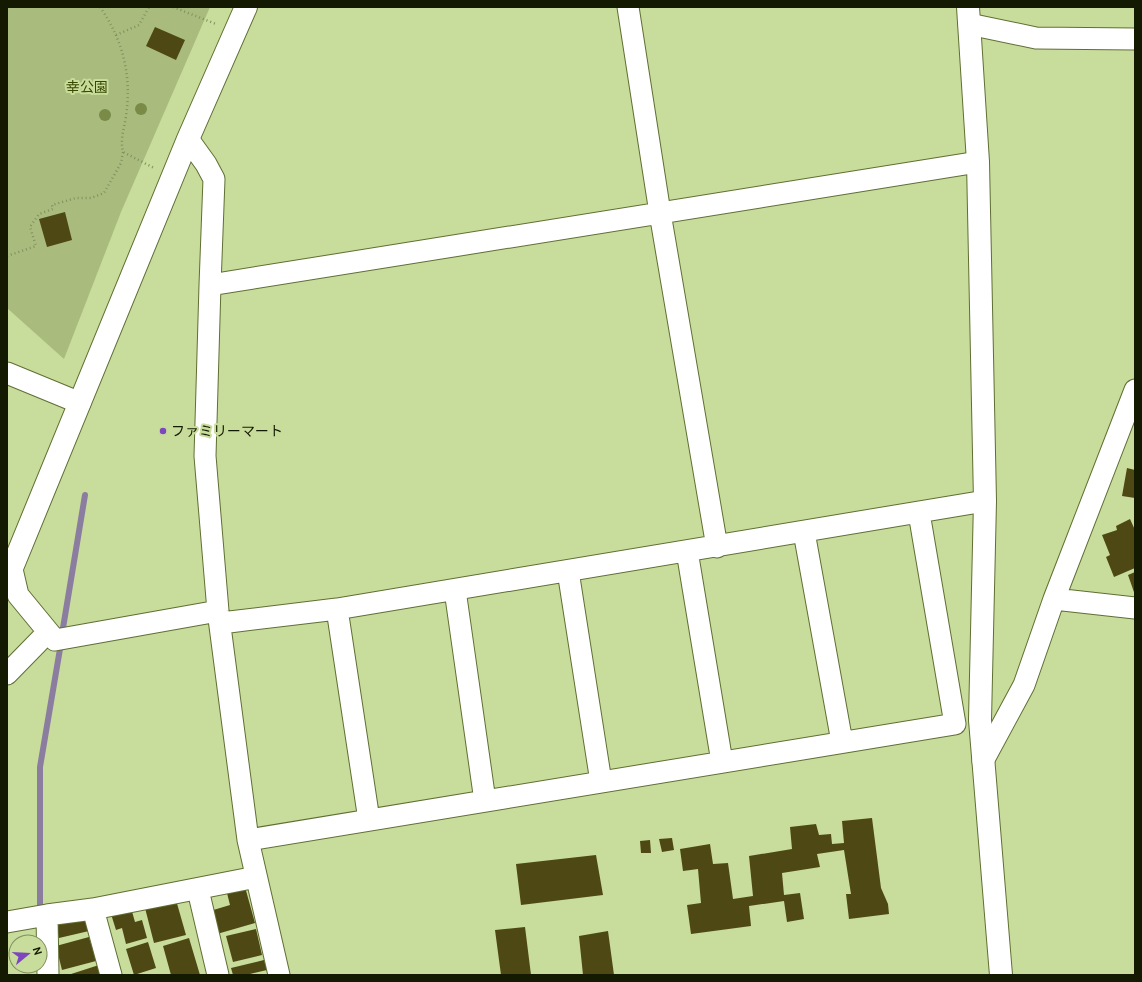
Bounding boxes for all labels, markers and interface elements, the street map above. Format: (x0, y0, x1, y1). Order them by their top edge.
park label: 幸公園 (66, 78, 108, 96)
place label: ファミリーマート (171, 422, 283, 440)
marker: ファミリーマート (158, 426, 168, 436)
north arrow (8, 934, 48, 974)
text: N (30, 945, 45, 957)

